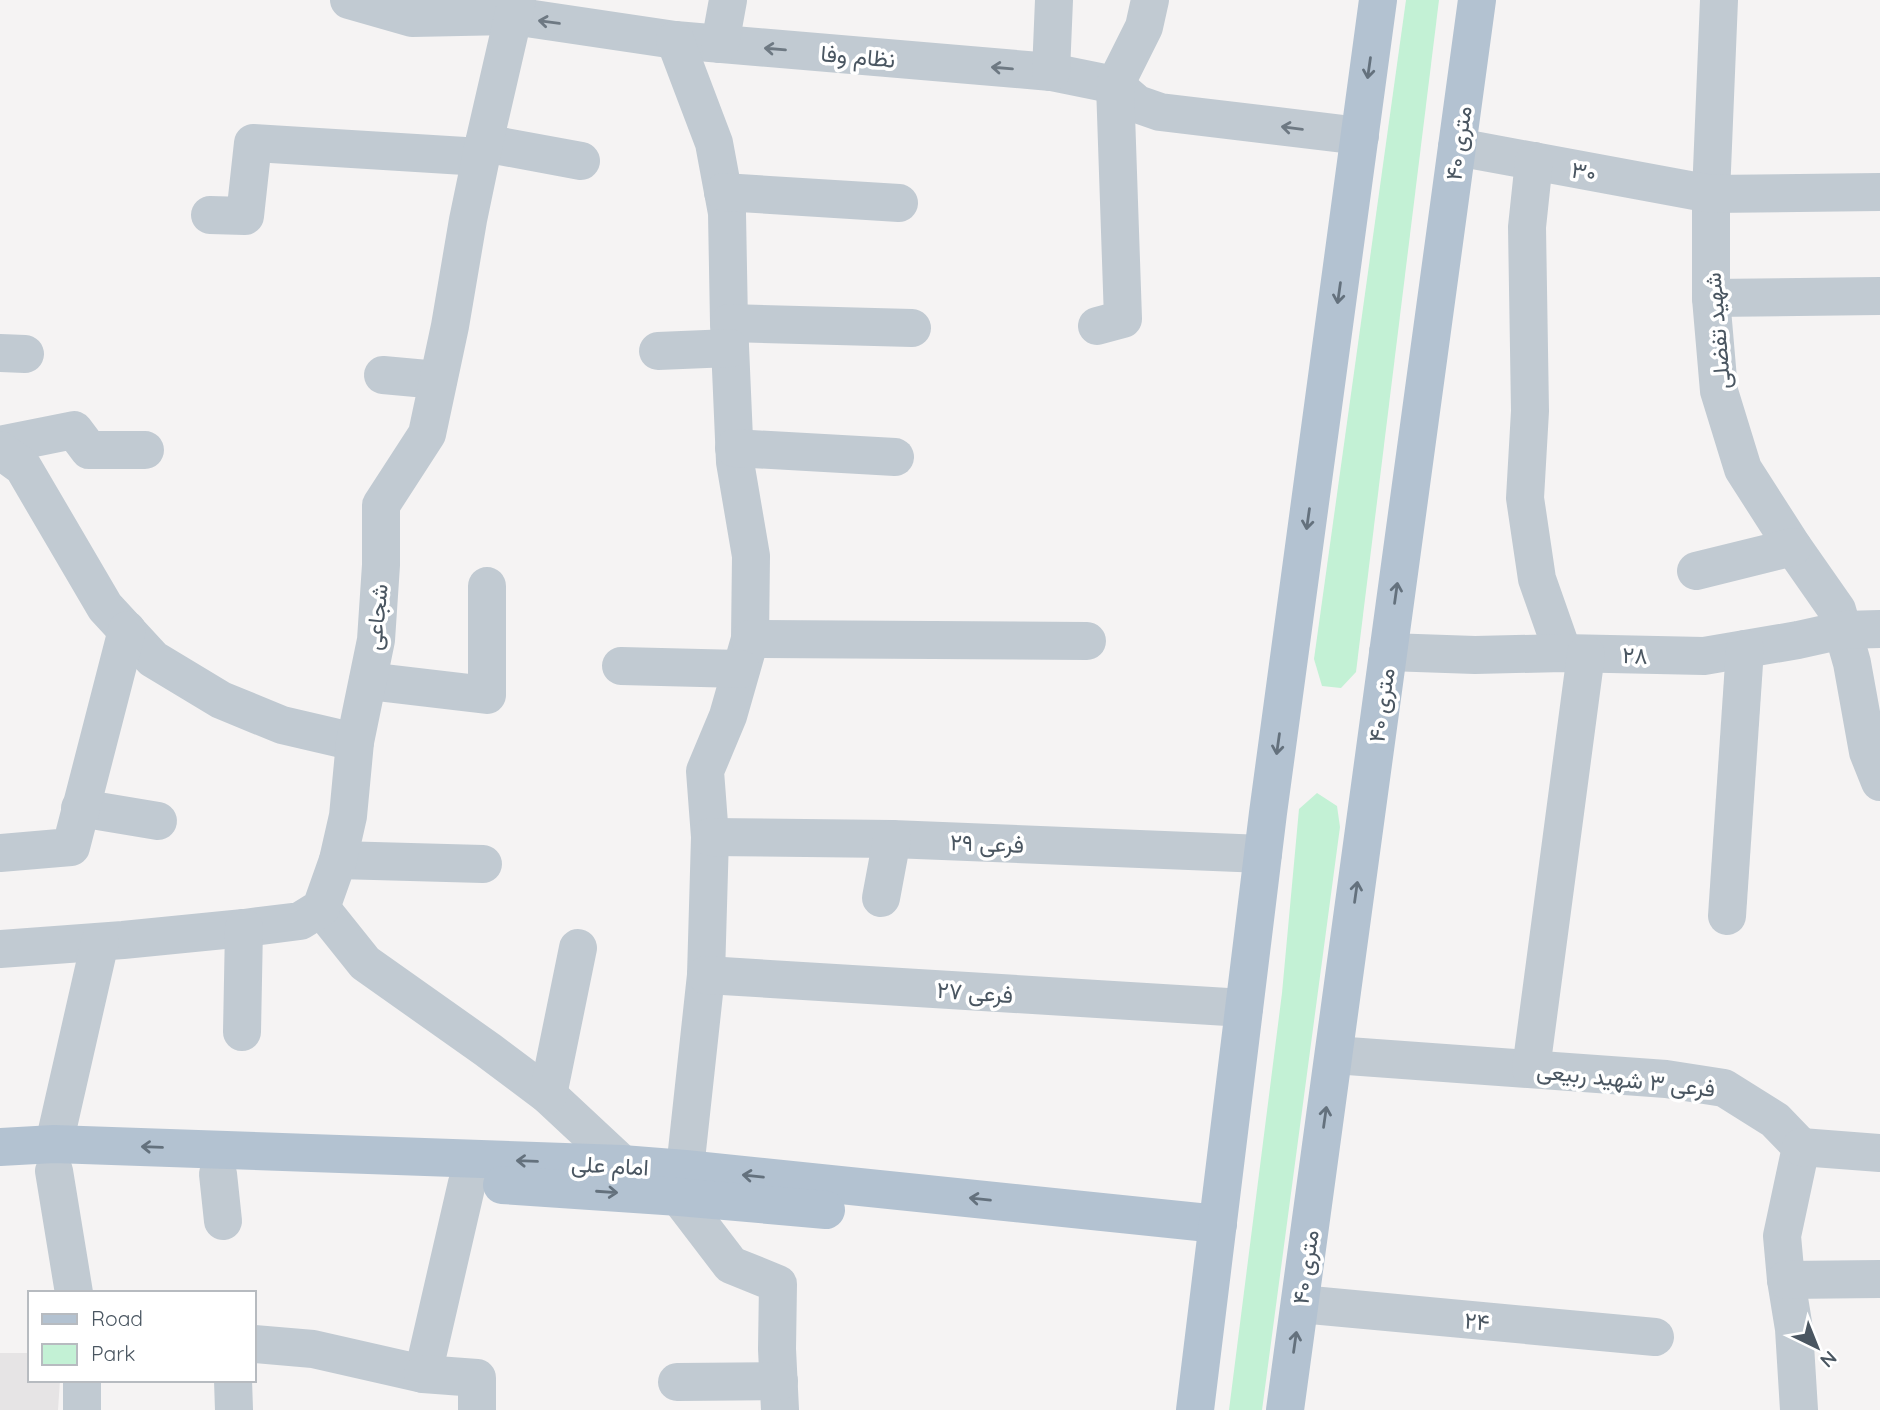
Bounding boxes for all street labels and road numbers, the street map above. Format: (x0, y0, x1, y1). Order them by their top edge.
street label: نظام وفا (819, 38, 897, 75)
street label: ۴۰ متری (1438, 104, 1479, 182)
street label: ۳۰ (1569, 155, 1599, 187)
street label: شهید تفضلی (1697, 271, 1738, 391)
street label: شجاعی (358, 582, 394, 652)
street label: ۲۸ (1622, 640, 1648, 670)
street label: ۴۰ متری (1361, 666, 1402, 744)
street label: فرعی ۲۹ (950, 827, 1024, 860)
street label: فرعی ۲۷ (936, 975, 1014, 1010)
street label: فرعی ۳ شهید ربیعی (1535, 1055, 1717, 1104)
street label: امام علی (570, 1148, 650, 1183)
street label: ۴۰ متری (1285, 1228, 1326, 1306)
street label: ۲۴ (1463, 1305, 1491, 1337)

